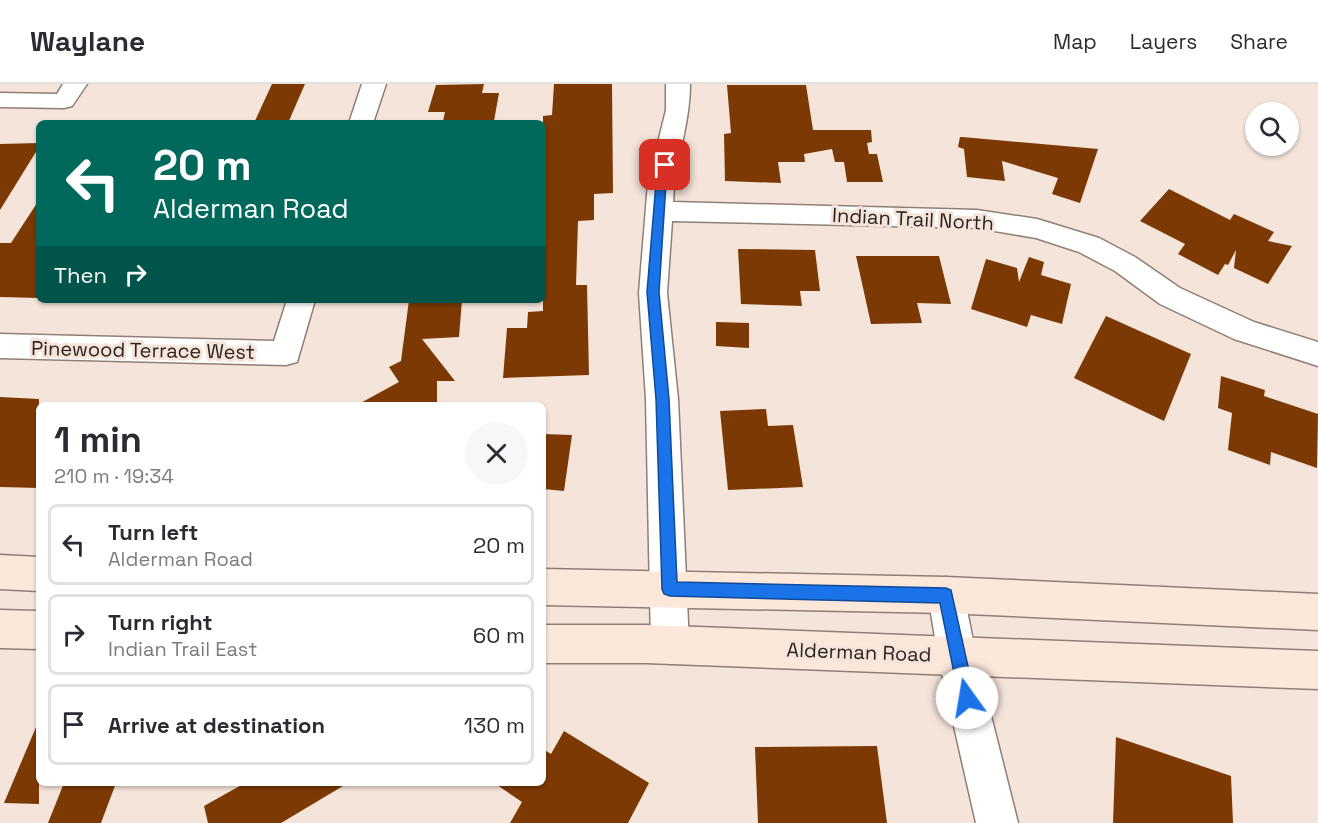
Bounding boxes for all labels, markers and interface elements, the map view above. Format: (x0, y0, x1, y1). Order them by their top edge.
text: Waylane (30, 23, 145, 59)
text: Map (1053, 28, 1097, 55)
text: Layers (1130, 28, 1197, 55)
text: Share (1230, 28, 1288, 55)
map controls (1245, 102, 1299, 156)
button: search (1245, 102, 1299, 156)
text: 20 m (153, 139, 252, 192)
pin (639, 139, 690, 190)
icon: left (54, 144, 132, 222)
icon: arrive (648, 148, 681, 181)
text: Alderman Road (153, 191, 349, 226)
street label: Indian Trail North (832, 202, 994, 236)
icon: right (119, 258, 152, 291)
text: Then (54, 261, 107, 289)
street label: Pinewood Terrace West (31, 335, 255, 365)
text: 1 min (54, 417, 142, 463)
button: close (465, 422, 528, 485)
text: 210 m · 19:34 (54, 463, 174, 489)
text: Turn left (108, 518, 198, 546)
icon: left (57, 528, 90, 561)
text: 20 m (473, 531, 525, 559)
text: Alderman Road (108, 546, 253, 572)
text: Turn right (108, 608, 213, 636)
icon: right (57, 618, 90, 651)
text: 60 m (473, 621, 525, 649)
text: Indian Trail East (108, 636, 257, 662)
street label: Alderman Road (786, 636, 932, 668)
position arrow (935, 666, 999, 730)
icon: arrive (57, 708, 90, 741)
text: Arrive at destination (108, 711, 325, 739)
text: 130 m (464, 711, 525, 739)

